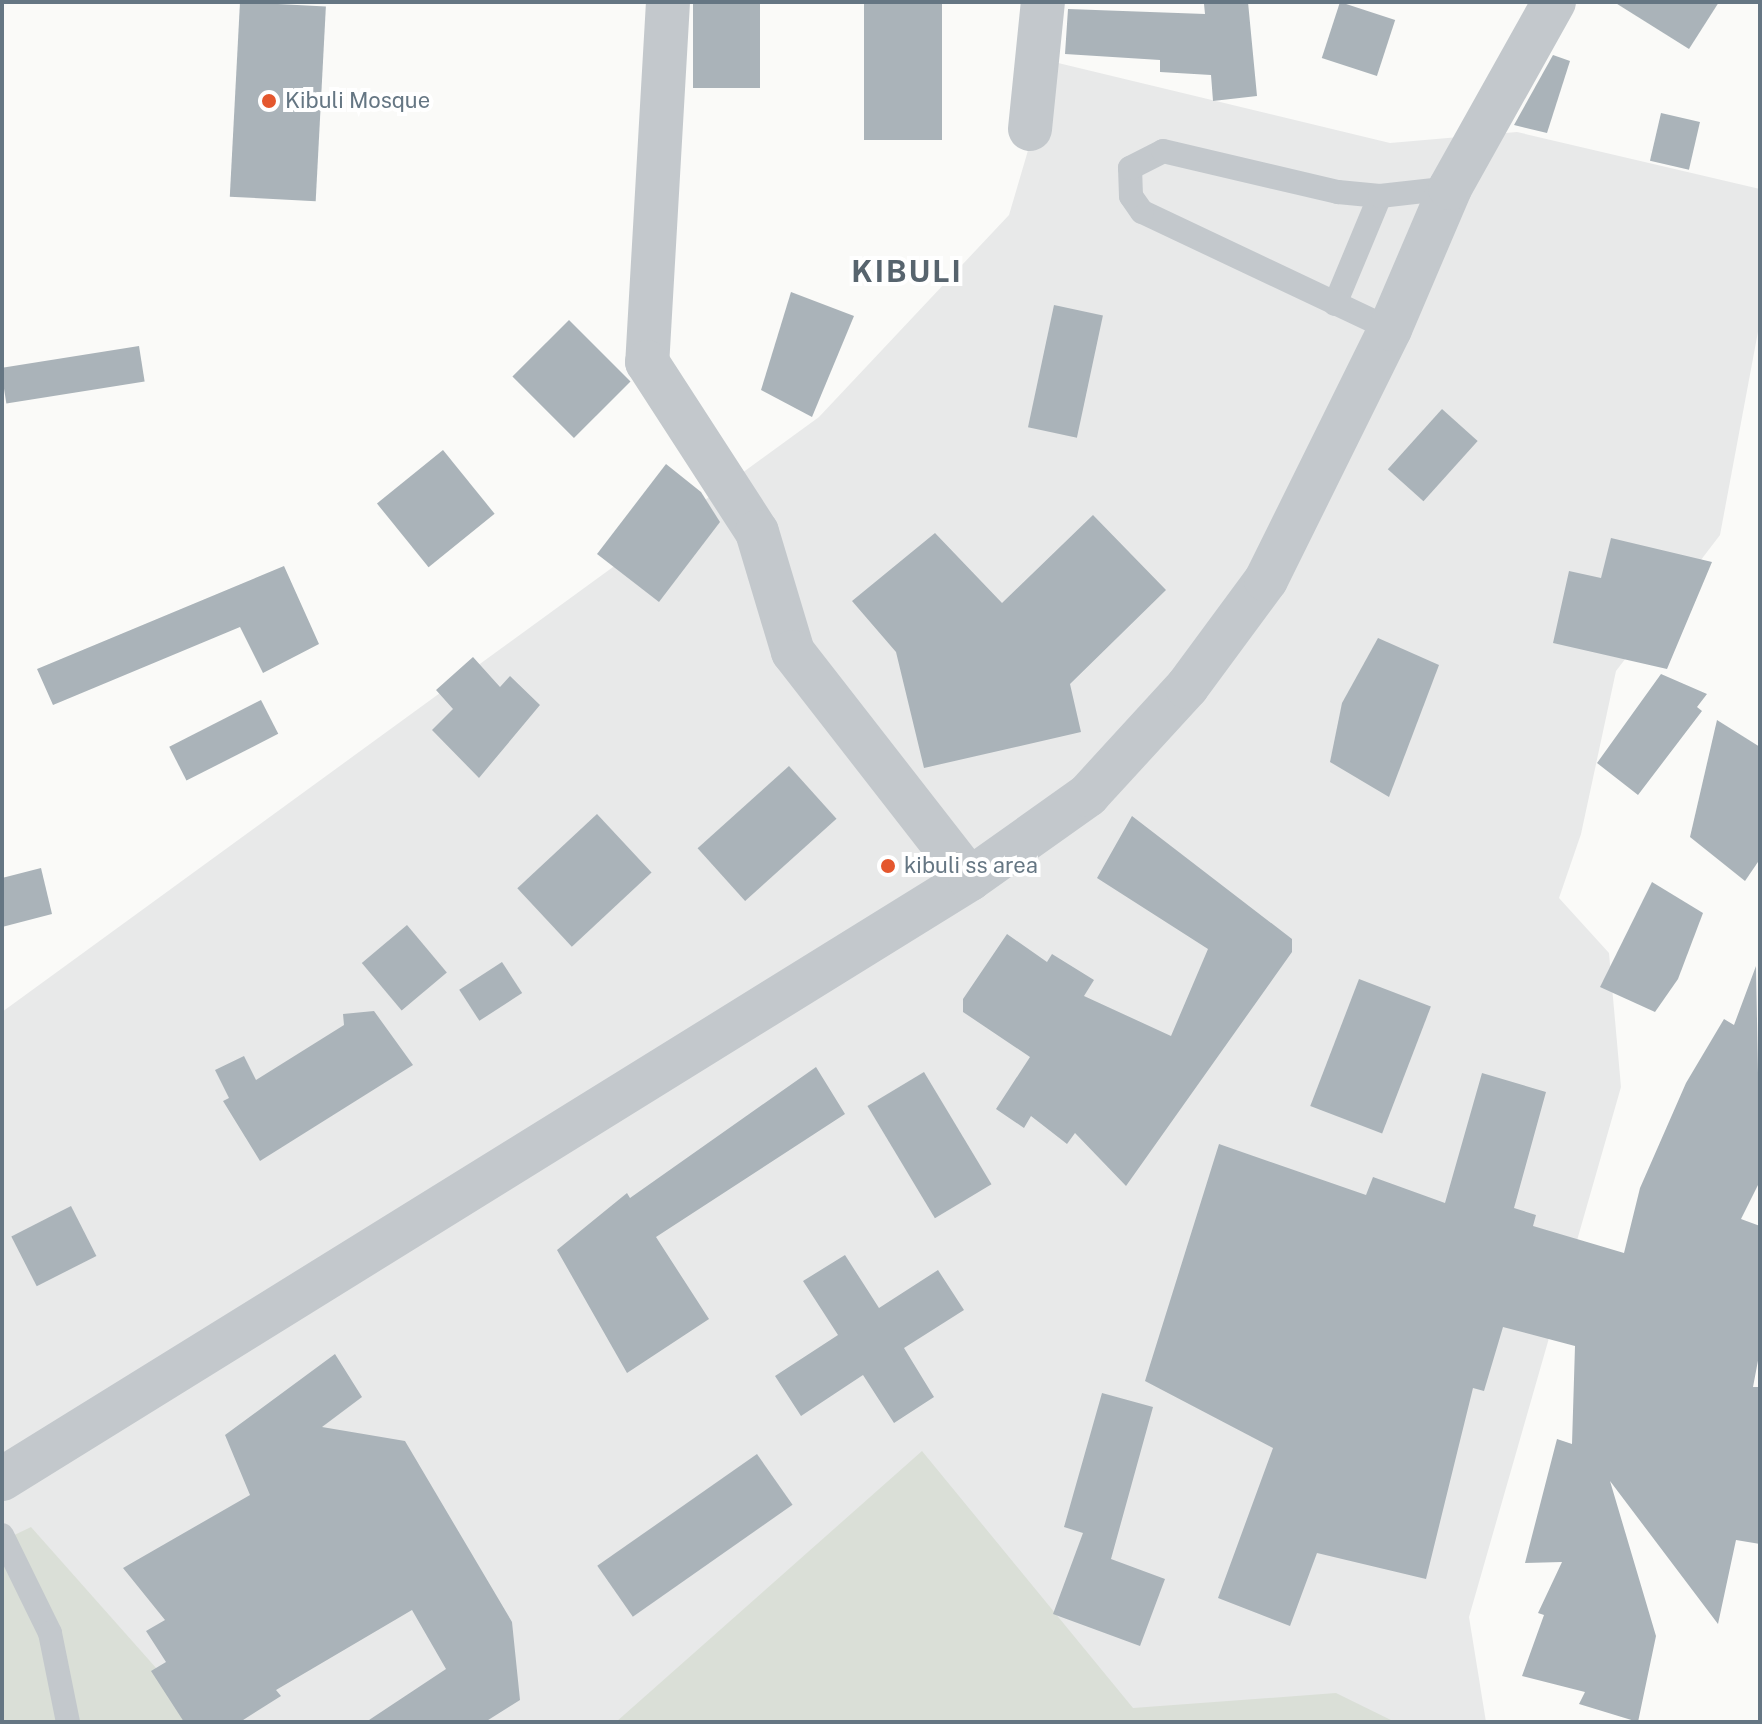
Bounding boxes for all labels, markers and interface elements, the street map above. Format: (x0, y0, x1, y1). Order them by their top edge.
place label: Kibuli Mosque (285, 88, 430, 114)
marker: Kibuli Mosque (260, 92, 278, 110)
district label: KIBULI (851, 253, 963, 289)
place label: kibuli ss area (904, 853, 1038, 879)
marker: kibuli ss area (879, 857, 897, 875)

